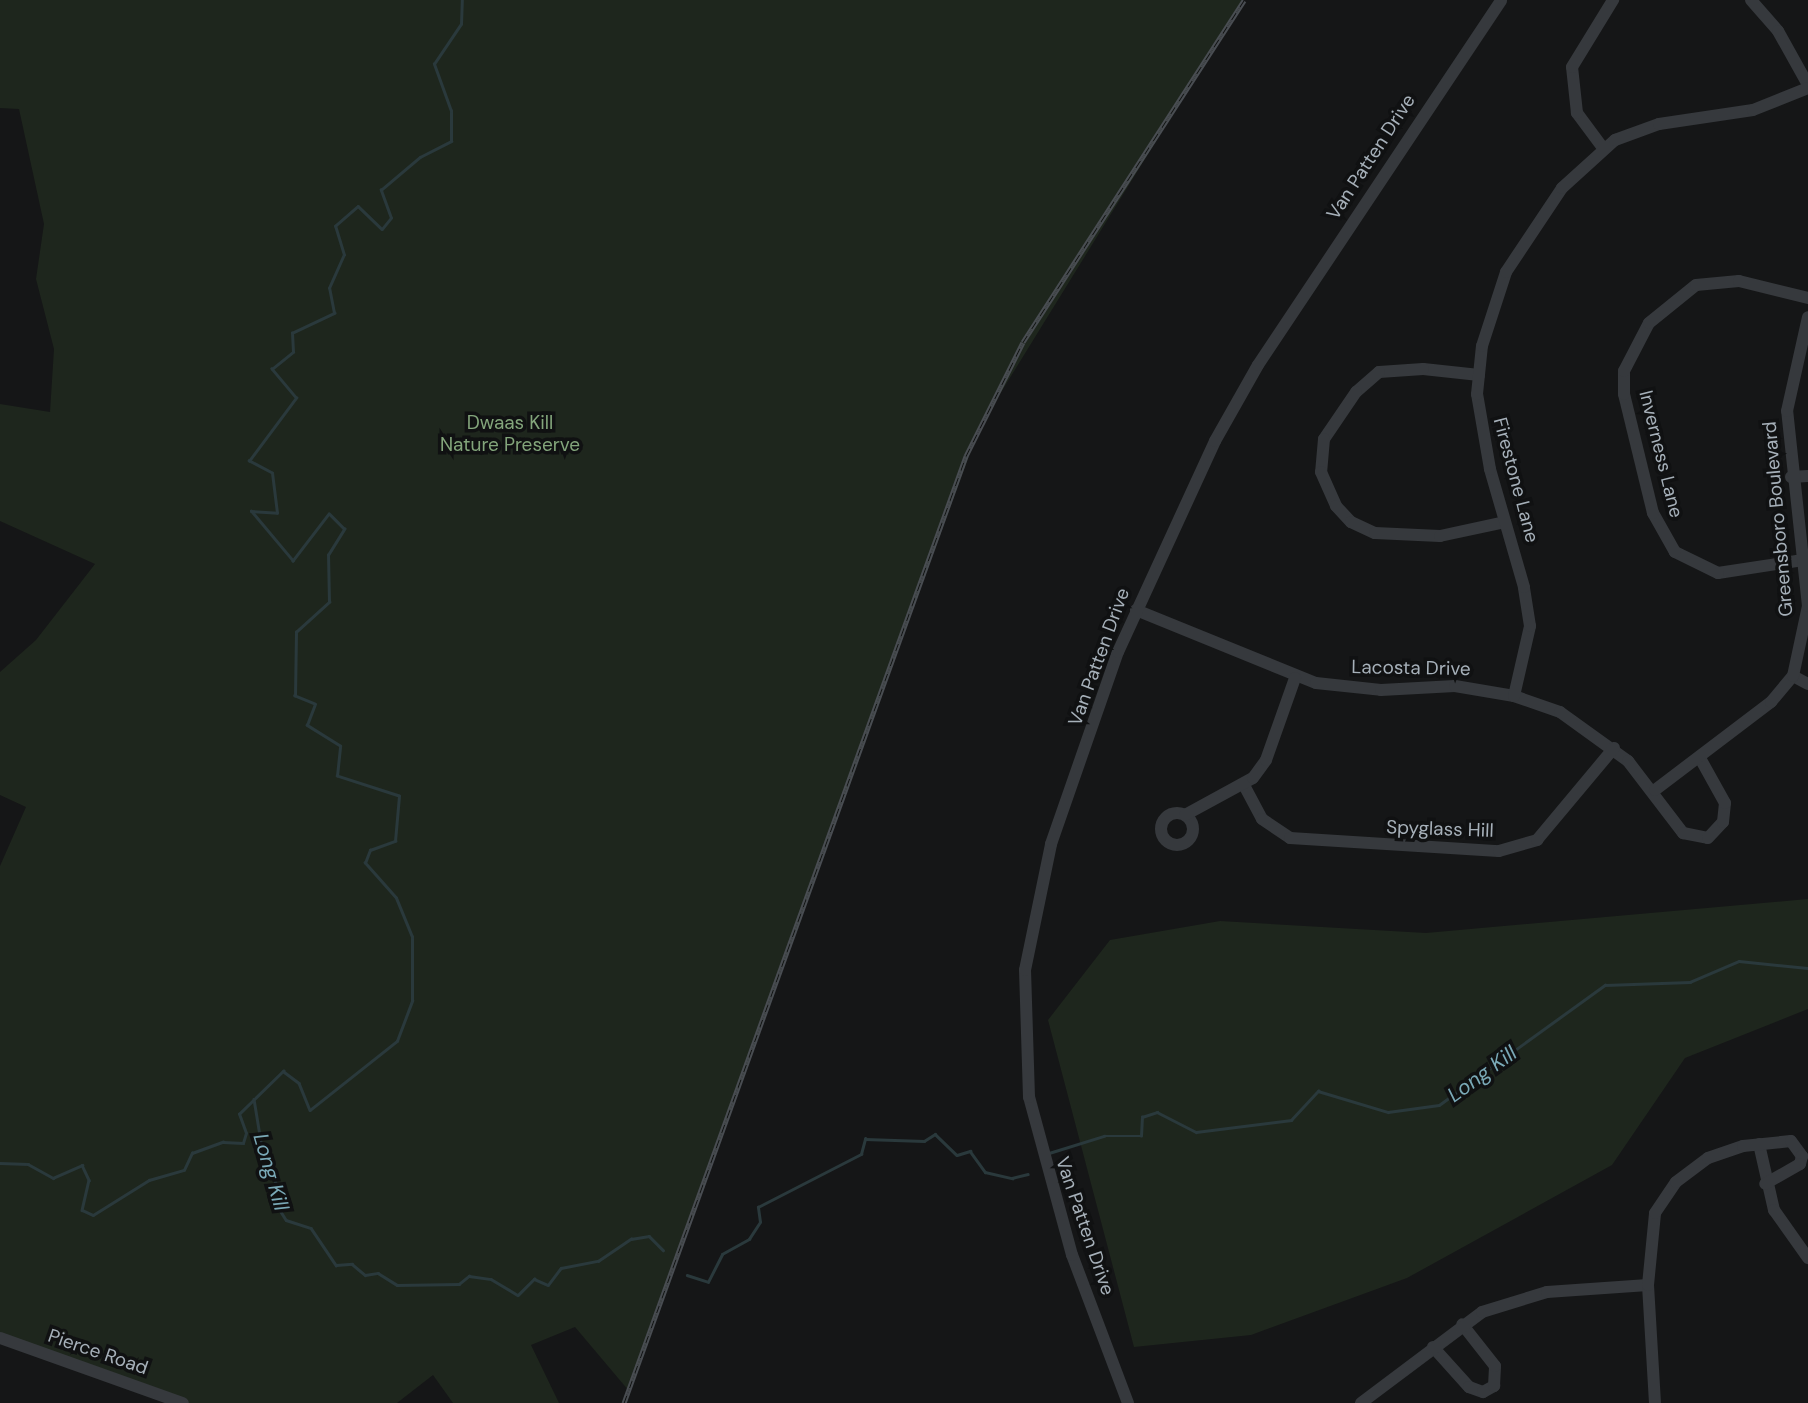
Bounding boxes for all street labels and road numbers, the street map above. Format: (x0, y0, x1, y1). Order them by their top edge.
street label: Van Patten Drive (1322, 90, 1420, 224)
street label: Inverness Lane (1634, 388, 1688, 520)
street label: Firestone Lane (1488, 415, 1544, 545)
street label: Greensboro Boulevard (1758, 420, 1798, 618)
street label: Van Patten Drive (1063, 585, 1135, 729)
street label: Lacosta Drive (1351, 656, 1471, 680)
street label: Spyglass Hill (1386, 816, 1494, 842)
street label: Van Patten Drive (1051, 1154, 1119, 1298)
street label: Pierce Road (45, 1324, 151, 1380)

